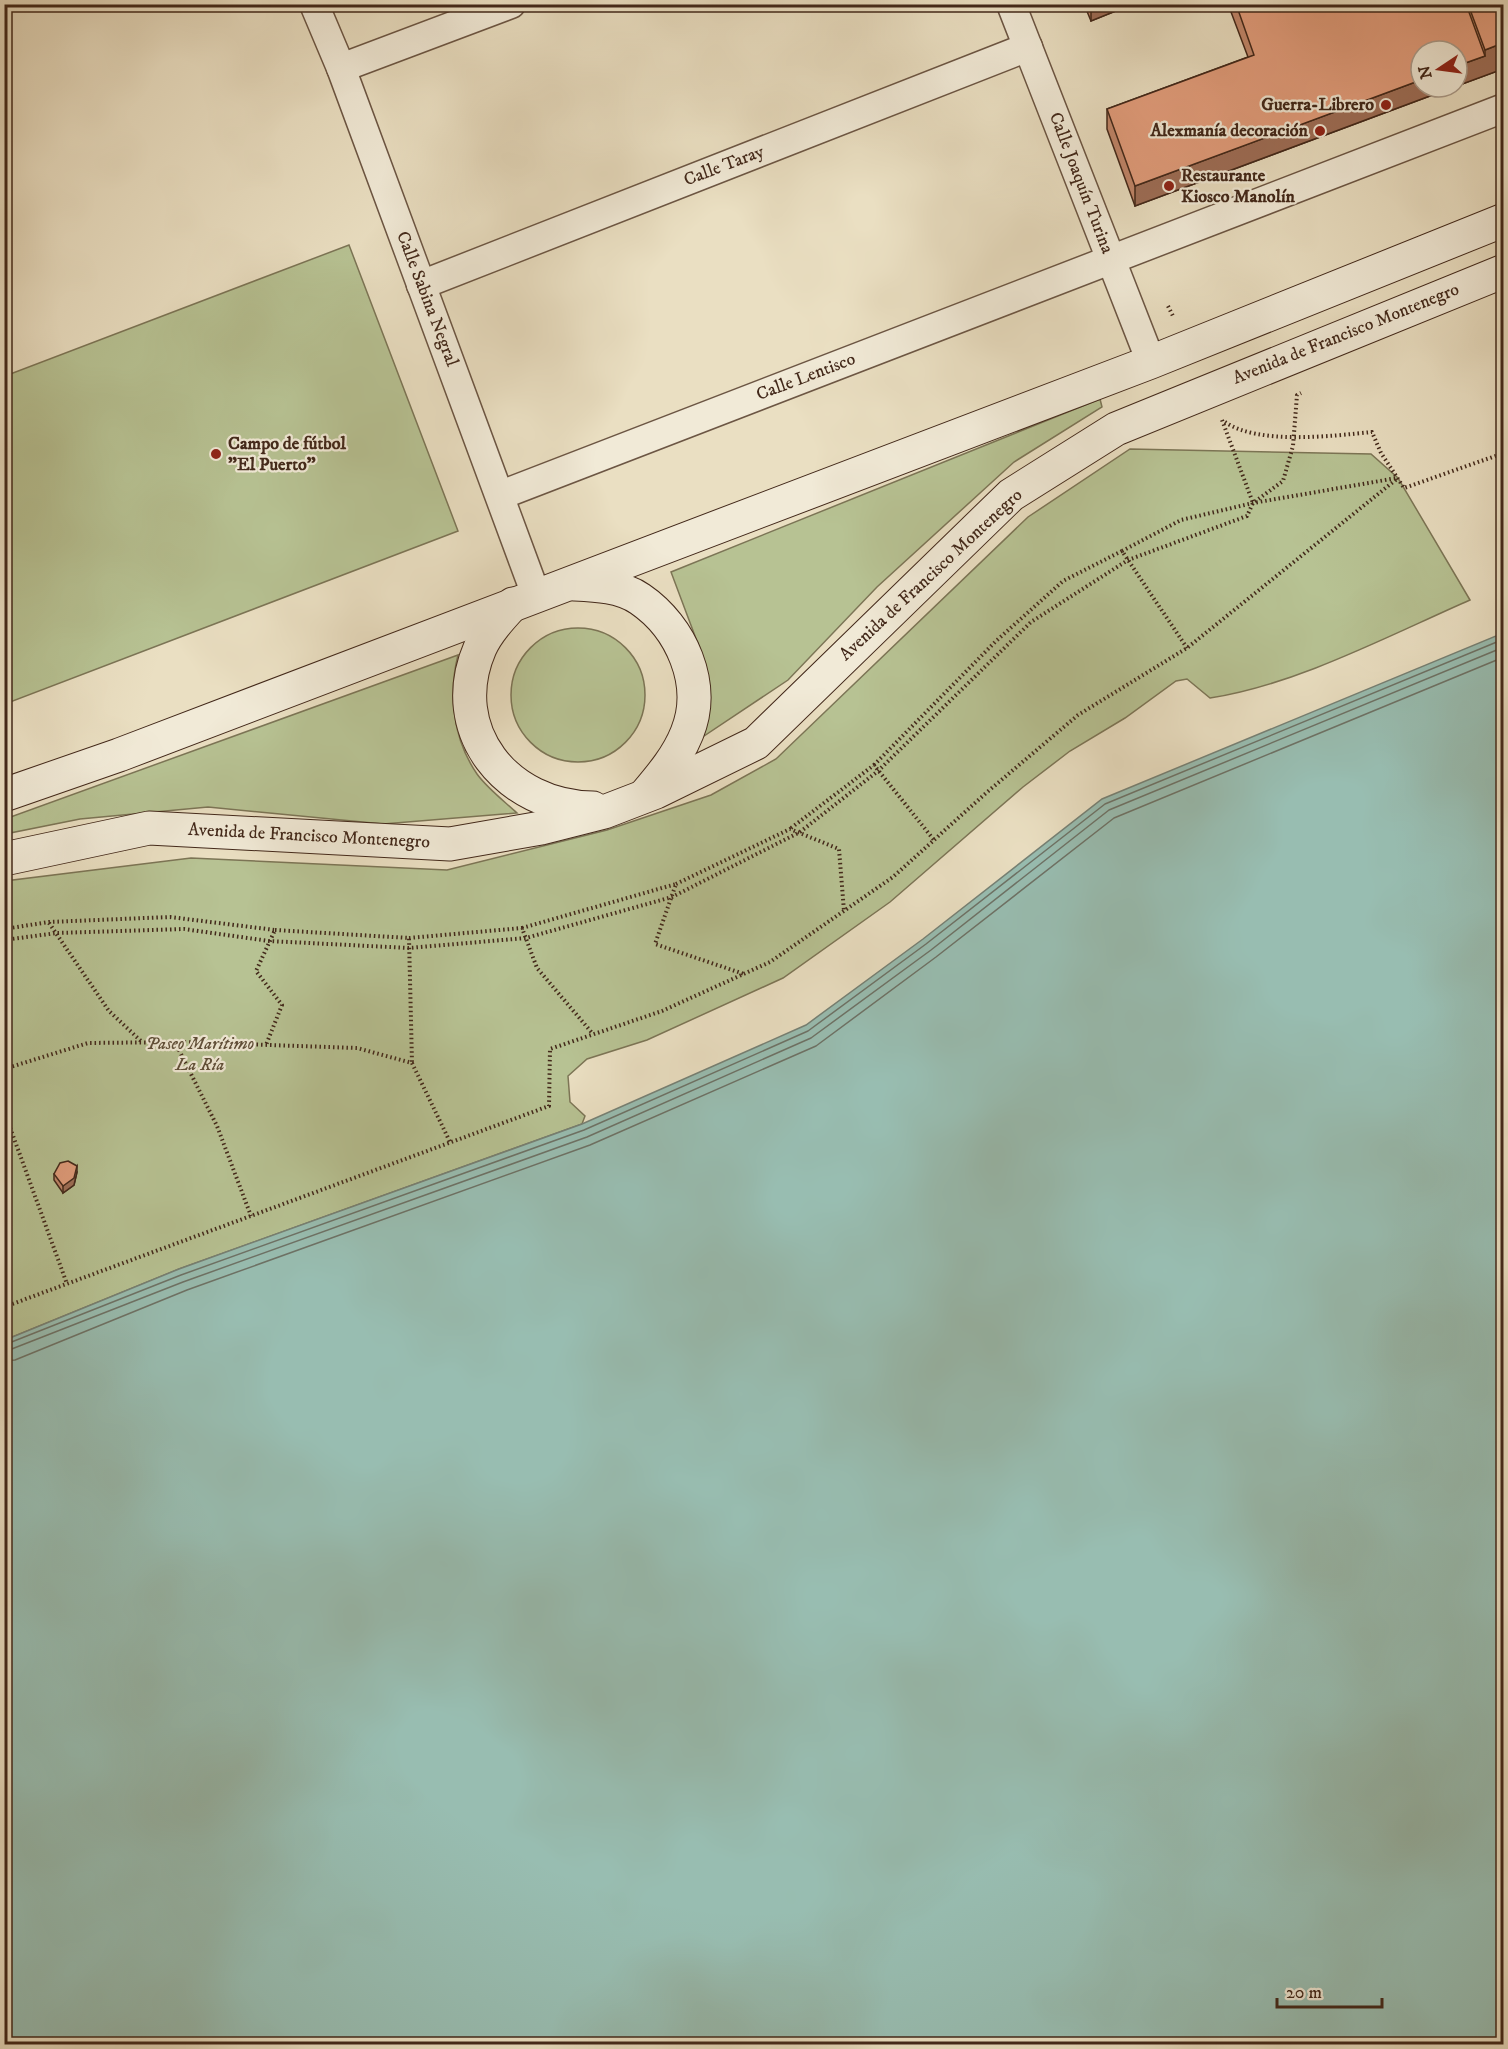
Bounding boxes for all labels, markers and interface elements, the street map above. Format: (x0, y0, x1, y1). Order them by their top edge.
north arrow (1409, 39, 1469, 99)
text: N (1414, 63, 1437, 81)
place label: Guerra-Librero (1261, 94, 1374, 116)
marker: Guerra-Librero (1379, 98, 1393, 112)
street label: Calle Joaquín Turina (1044, 109, 1118, 257)
place label: Alexmanía decoración (1149, 120, 1309, 142)
marker: Alexmanía decoración (1313, 124, 1327, 138)
street label: Calle Taray (681, 140, 768, 191)
place label: Restaurante Kiosco Manolín (1181, 165, 1296, 208)
marker: Restaurante Kiosco Manolín (1162, 179, 1176, 193)
street label: Calle Sabina Negral (391, 228, 463, 370)
street label: Avenida de Francisco Montenegro (1230, 278, 1463, 390)
street label: Calle Lentisco (753, 348, 859, 406)
place label: Campo de fútbol "El Puerto" (228, 433, 346, 476)
marker: Campo de fútbol "El Puerto" (209, 447, 223, 461)
street label: Avenida de Francisco Montenegro (835, 484, 1027, 666)
street label: Avenida de Francisco Montenegro (187, 819, 431, 853)
park label: Paseo Marítimo La Ría (146, 1033, 254, 1076)
scale bar (1277, 1971, 1382, 2009)
text: 20 m (1286, 1982, 1322, 2004)

